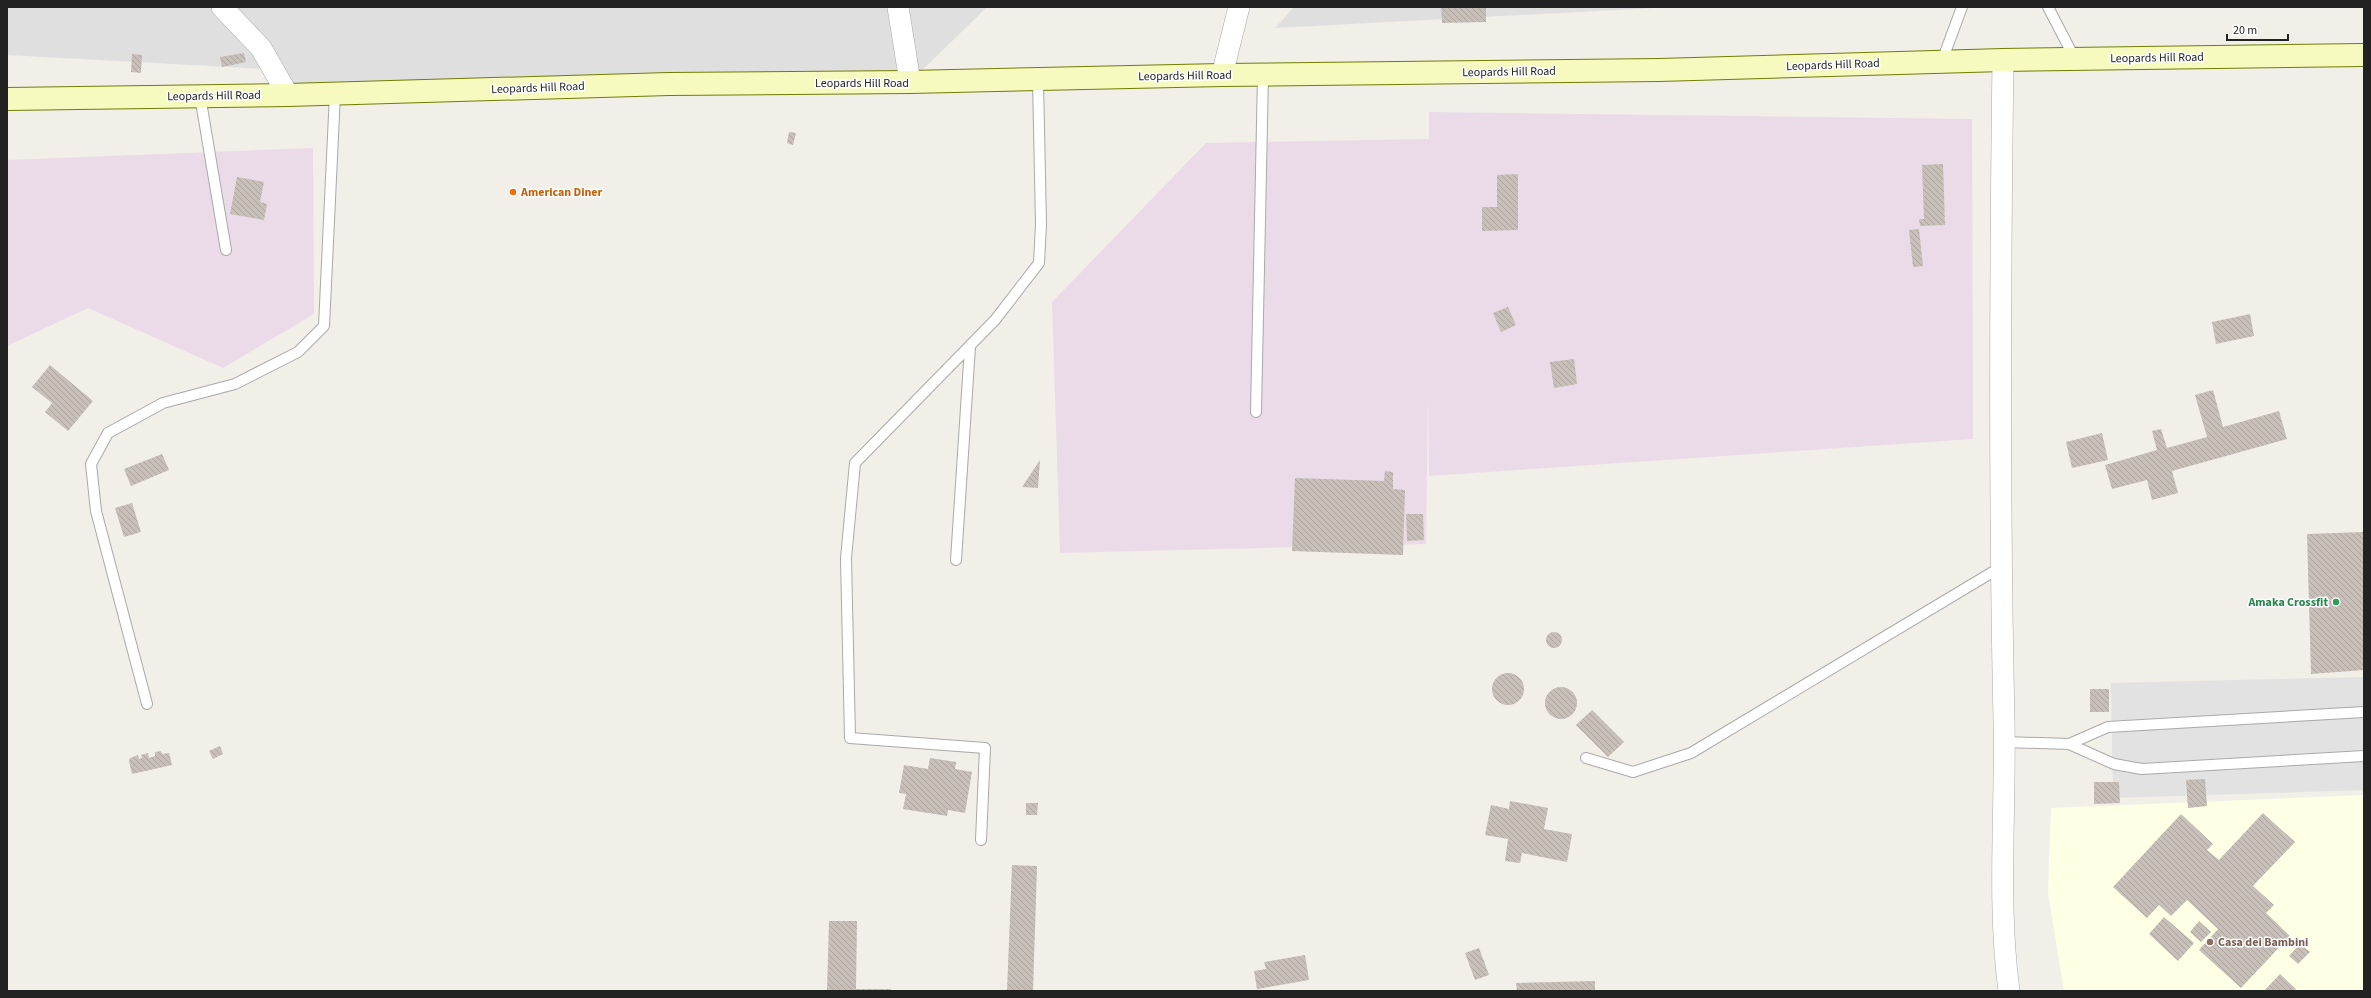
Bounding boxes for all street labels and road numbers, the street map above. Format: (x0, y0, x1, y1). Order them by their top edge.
street label: Leopards Hill Road (2110, 49, 2204, 67)
street label: Leopards Hill Road (1786, 55, 1880, 75)
street label: Leopards Hill Road (1462, 63, 1556, 81)
street label: Leopards Hill Road (1138, 67, 1232, 85)
street label: Leopards Hill Road (815, 75, 909, 92)
street label: Leopards Hill Road (491, 78, 585, 98)
street label: Leopards Hill Road (167, 87, 261, 105)

